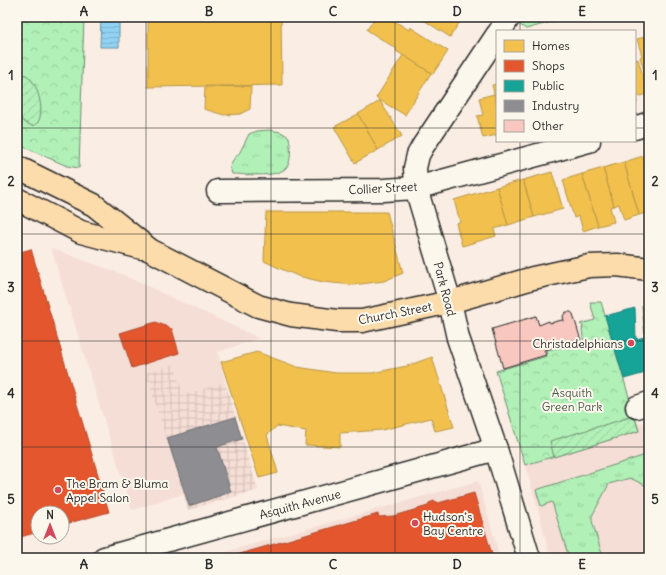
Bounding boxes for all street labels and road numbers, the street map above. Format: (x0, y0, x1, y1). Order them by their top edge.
street label: Collier Street (348, 179, 418, 197)
street label: Park Road (431, 260, 459, 318)
street label: Church Street (357, 299, 433, 327)
street label: Asquith Avenue (258, 486, 342, 522)

